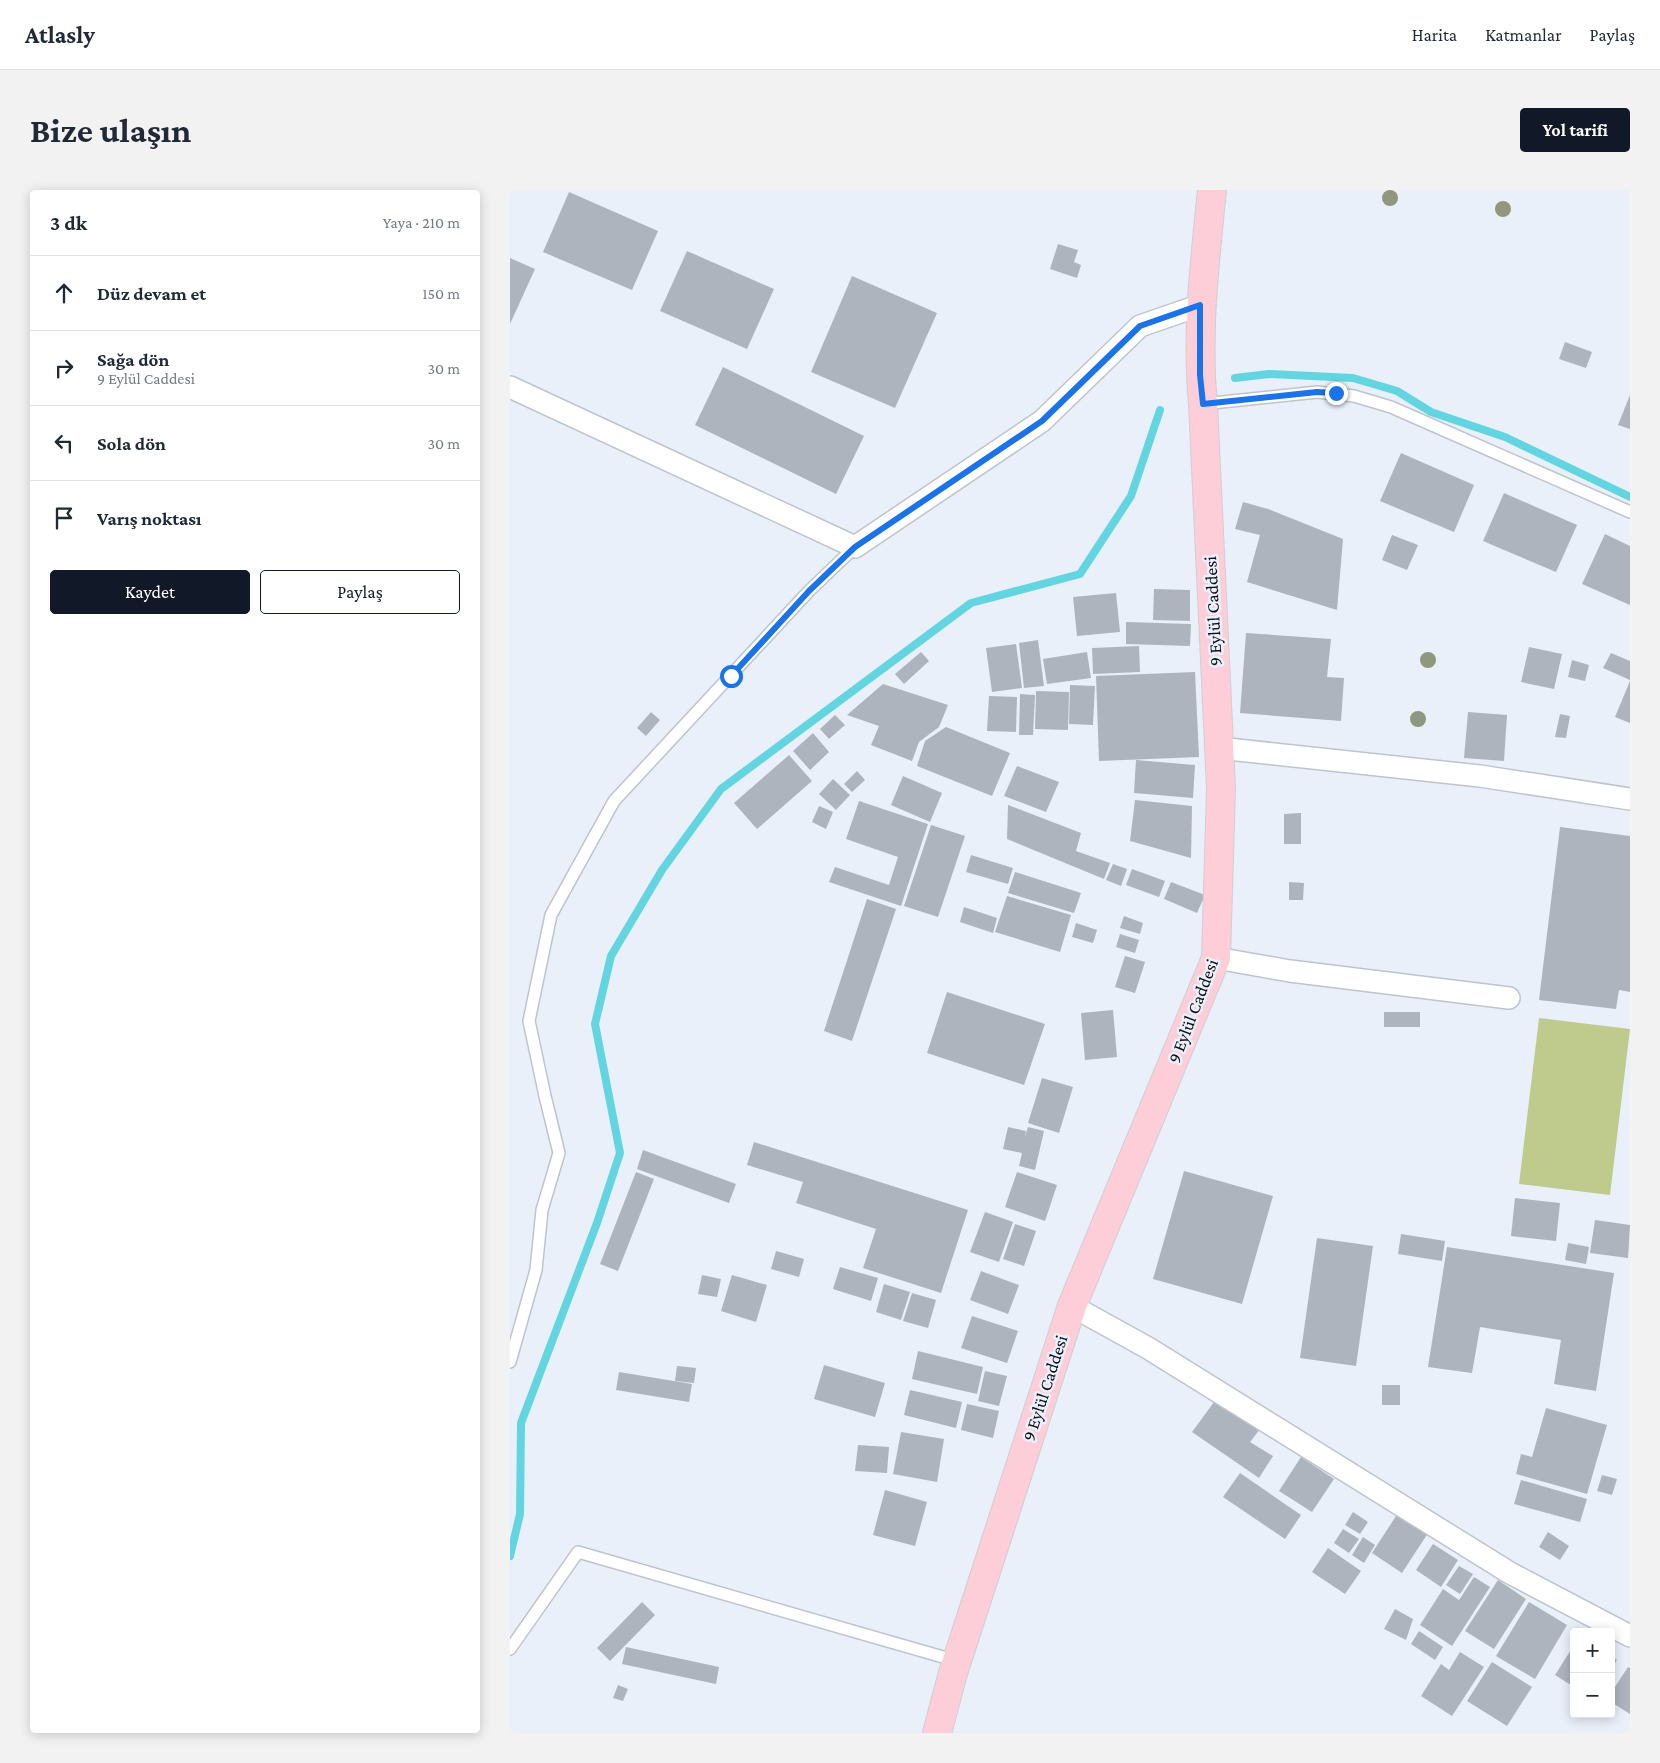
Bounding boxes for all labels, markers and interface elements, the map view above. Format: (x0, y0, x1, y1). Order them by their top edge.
text: Atlasly (25, 21, 95, 48)
text: Harita (1412, 25, 1457, 45)
text: Katmanlar (1485, 25, 1562, 45)
text: Paylaş (1590, 25, 1635, 45)
button: Yol tarifi (1520, 108, 1630, 152)
text: Bize ulaşın (30, 111, 191, 150)
text: 3 dk (50, 211, 87, 235)
text: Yaya · 210 m (383, 214, 460, 231)
icon: ahead (50, 279, 78, 307)
text: Düz devam et (97, 283, 206, 304)
text: 150 m (422, 285, 460, 302)
text: Sağa dön (97, 349, 169, 370)
icon: right (50, 354, 78, 382)
text: 30 m (428, 360, 460, 377)
text: 9 Eylül Caddesi (97, 370, 195, 387)
route end (1325, 382, 1348, 405)
icon: left (50, 429, 78, 457)
text: Sola dön (97, 433, 166, 454)
text: 30 m (428, 435, 460, 452)
icon: arrive (50, 504, 78, 532)
text: Varış noktası (97, 508, 202, 529)
street label: 9 Eylül Caddesi (1200, 555, 1226, 666)
button: Kaydet (50, 570, 250, 614)
button: Paylaş (260, 570, 460, 614)
route start (720, 665, 743, 688)
street label: 9 Eylül Caddesi (1164, 956, 1222, 1066)
street label: 9 Eylül Caddesi (1018, 1332, 1072, 1443)
map controls (1570, 1628, 1615, 1718)
button: + (1570, 1628, 1615, 1673)
button: − (1570, 1673, 1615, 1718)

